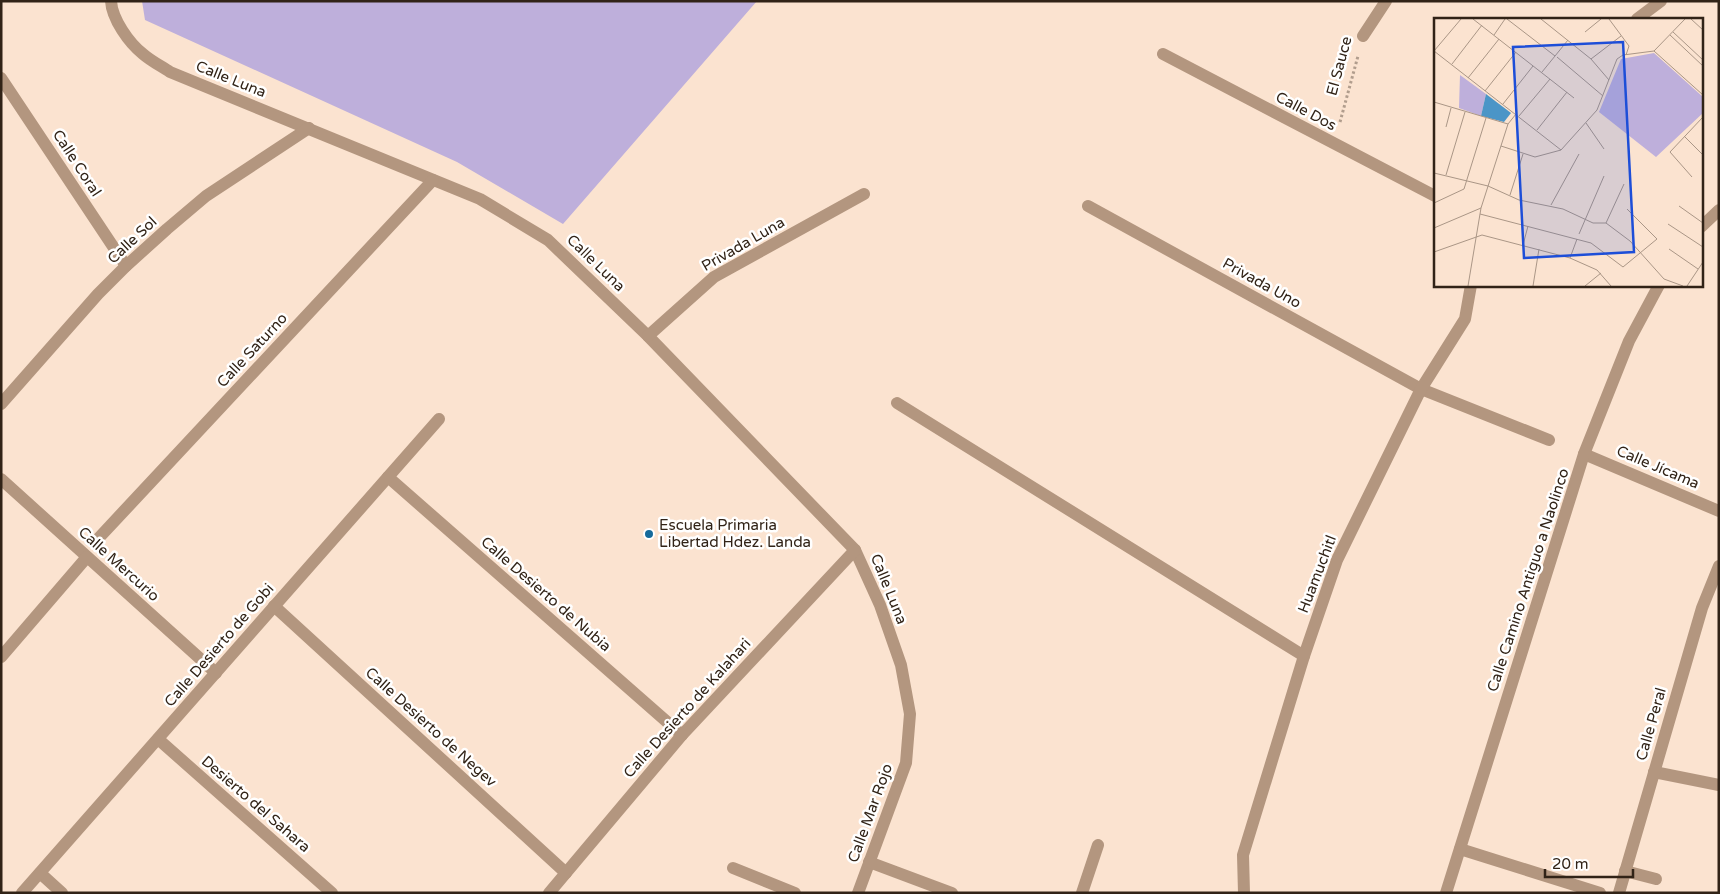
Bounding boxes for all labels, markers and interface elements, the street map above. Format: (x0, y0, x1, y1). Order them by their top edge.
inset map (1434, 18, 1702, 286)
street label: El Sauce (1322, 35, 1356, 97)
street label: Calle Luna (193, 57, 269, 101)
street label: Calle Dos (1273, 88, 1339, 134)
street label: Calle Coral (49, 126, 105, 200)
street label: Calle Sol (104, 213, 160, 267)
street label: Privada Luna (698, 213, 788, 275)
street label: Calle Luna (563, 231, 629, 295)
street label: Privada Uno (1220, 254, 1304, 312)
street label: Calle Saturno (213, 309, 291, 391)
street label: Calle Jícama (1614, 442, 1702, 492)
street label: Calle Camino Antiguo a Naolinco (1483, 466, 1573, 694)
place label: Escuela Primaria Libertad Hdez. Landa (659, 516, 811, 551)
street label: Calle Mercurio (75, 523, 163, 605)
marker: Escuela Primaria Libertad Hdez. Landa (643, 528, 655, 540)
street label: Calle Desierto de Nubia (477, 533, 615, 655)
street label: Huamuchitl (1294, 533, 1340, 615)
street label: Calle Luna (867, 551, 911, 627)
street label: Calle Desierto de Gobi (161, 580, 277, 710)
street label: Calle Desierto de Kalahari (620, 635, 754, 781)
street label: Calle Desierto de Negev (362, 663, 500, 791)
street label: Calle Peral (1632, 685, 1670, 763)
street label: Desierto del Sahara (198, 752, 314, 856)
street label: Calle Mar Rojo (844, 761, 896, 865)
scale bar (1545, 846, 1632, 878)
text: 20 m (1552, 855, 1589, 873)

